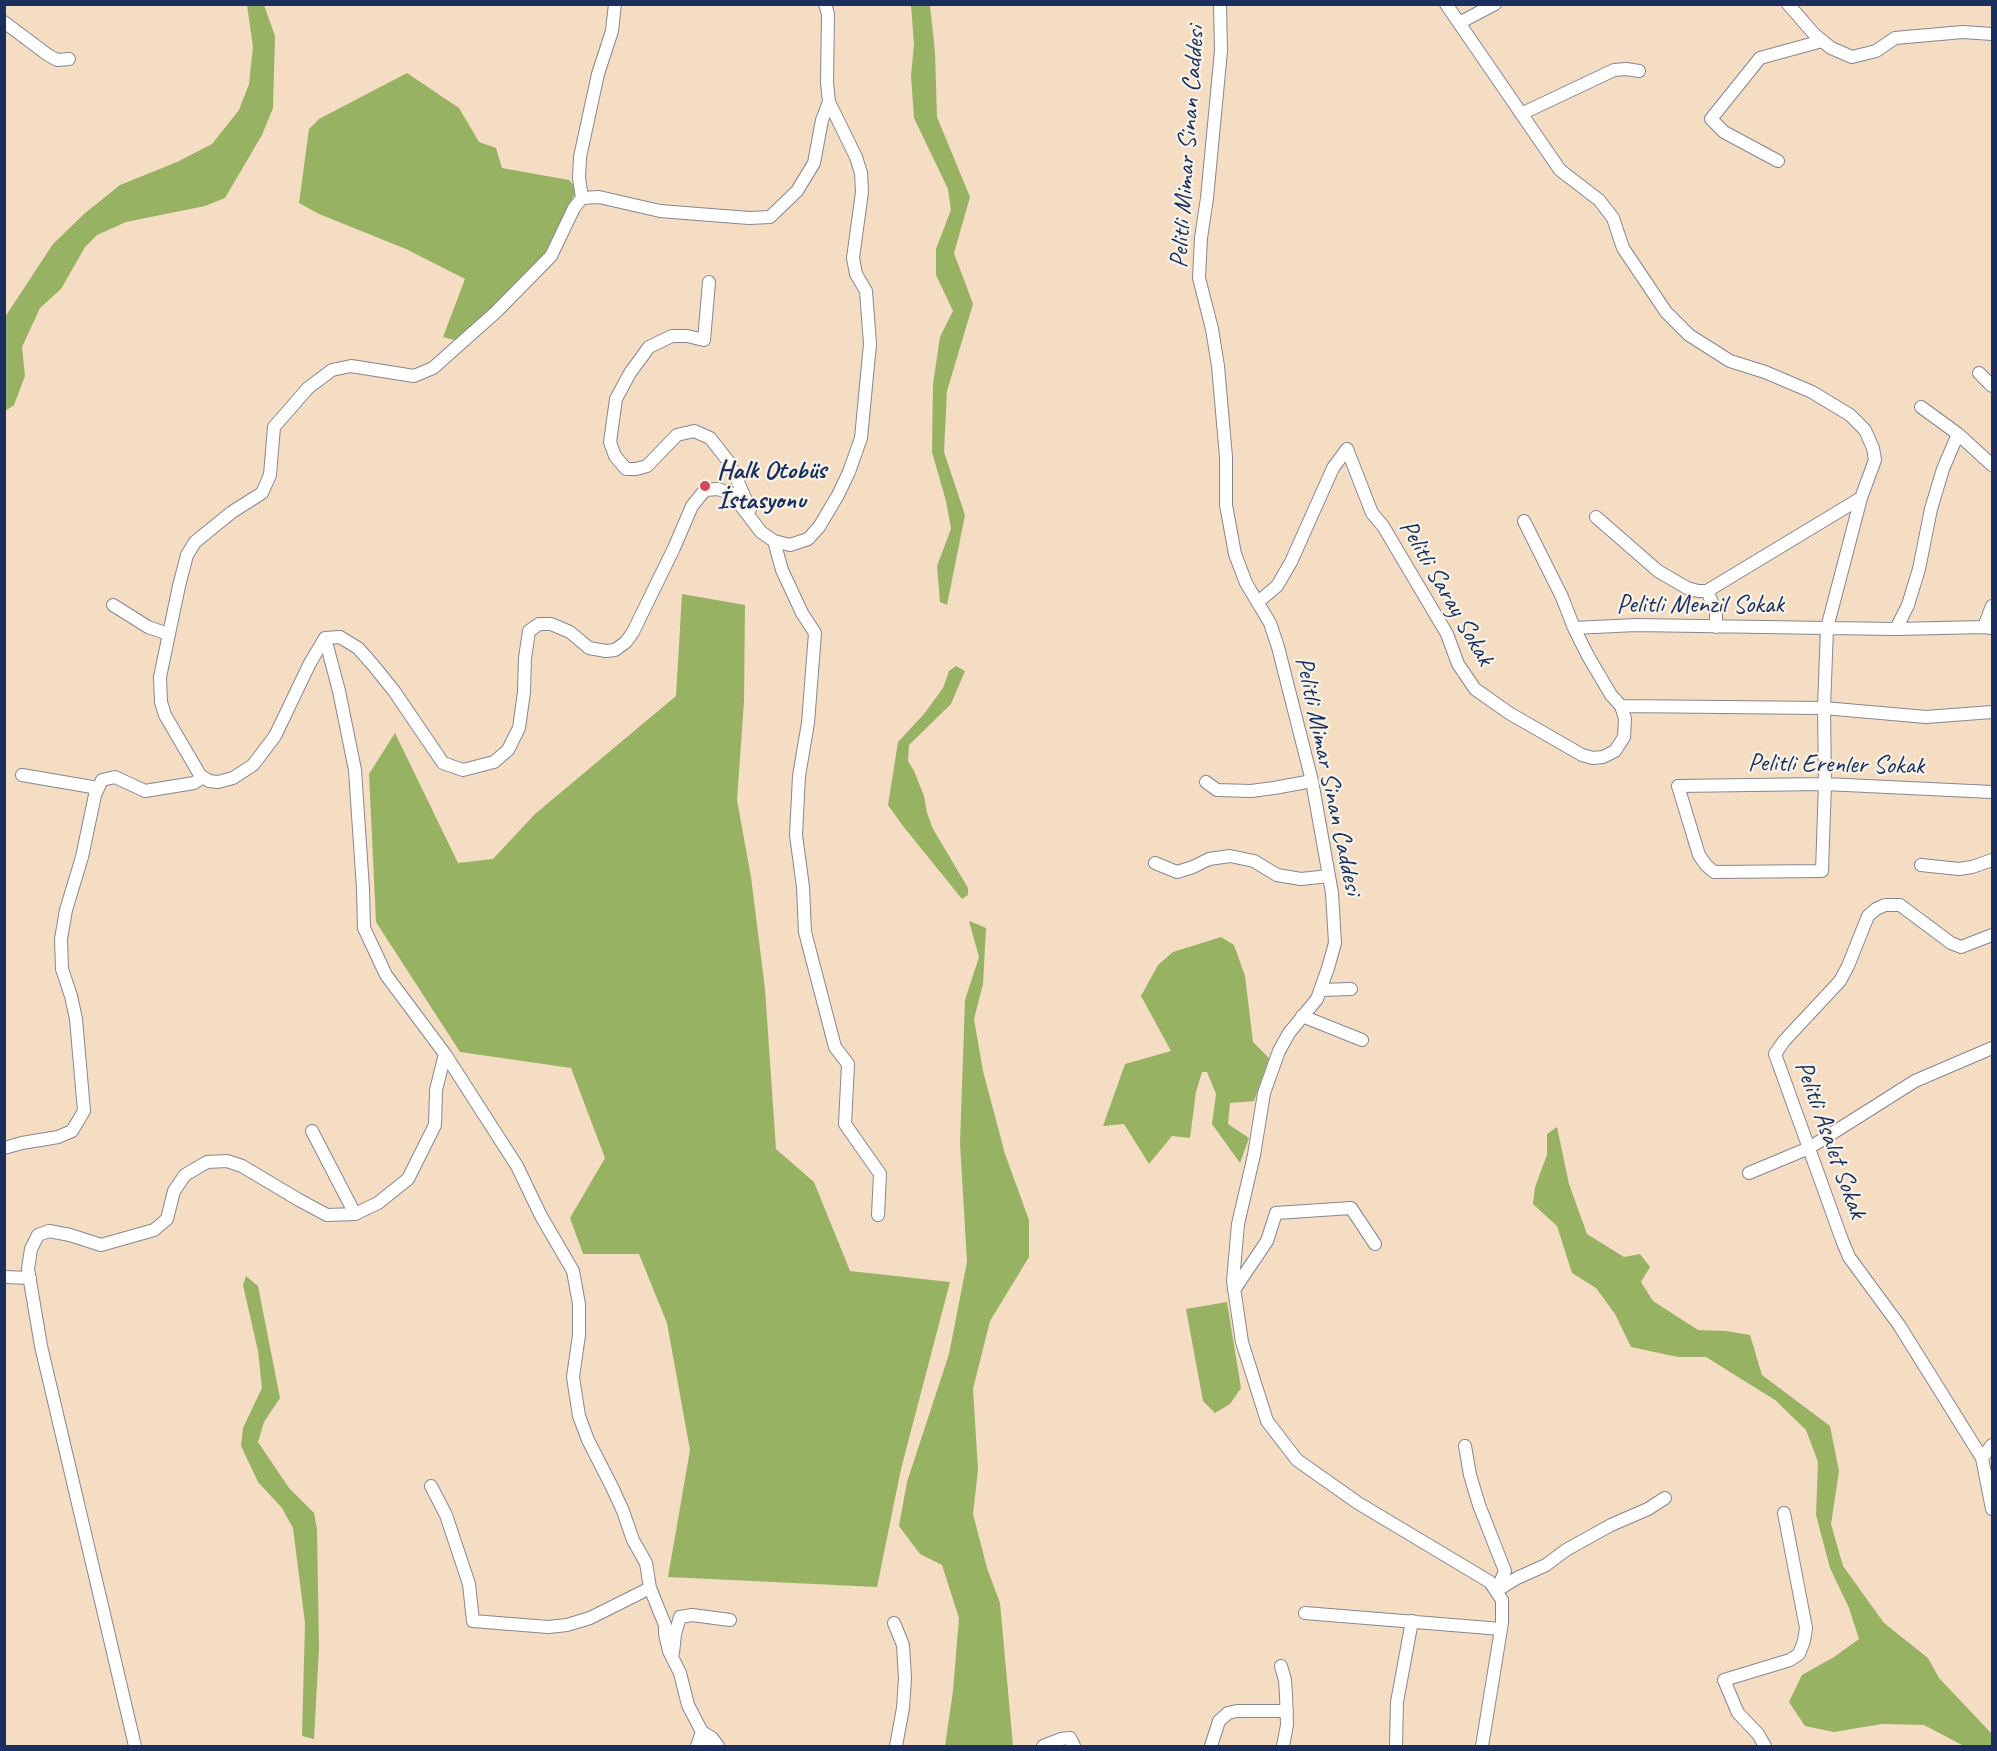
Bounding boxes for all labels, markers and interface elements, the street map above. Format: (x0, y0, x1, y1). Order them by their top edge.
street label: Pelitli Mimar Sinan Caddesi (1164, 25, 1212, 269)
place label: Halk Otobüs İstasyonu (717, 455, 826, 516)
marker: Halk Otobüs İstasyonu (698, 479, 712, 493)
street label: Pelitli Saray Sokak (1392, 514, 1500, 672)
street label: Pelitli Menzil Sokak (1616, 589, 1784, 621)
street label: Pelitli Mimar Sinan Caddesi (1288, 654, 1368, 898)
street label: Pelitli Erenler Sokak (1748, 748, 1924, 782)
street label: Pelitli Asalet Sokak (1787, 1057, 1873, 1223)

